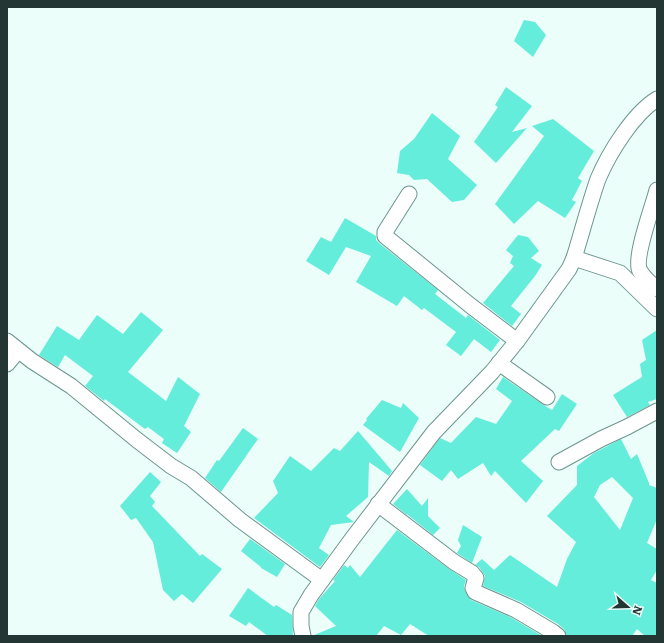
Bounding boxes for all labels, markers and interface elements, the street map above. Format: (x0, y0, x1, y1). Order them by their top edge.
north arrow (608, 587, 648, 627)
text: N (629, 604, 647, 618)

